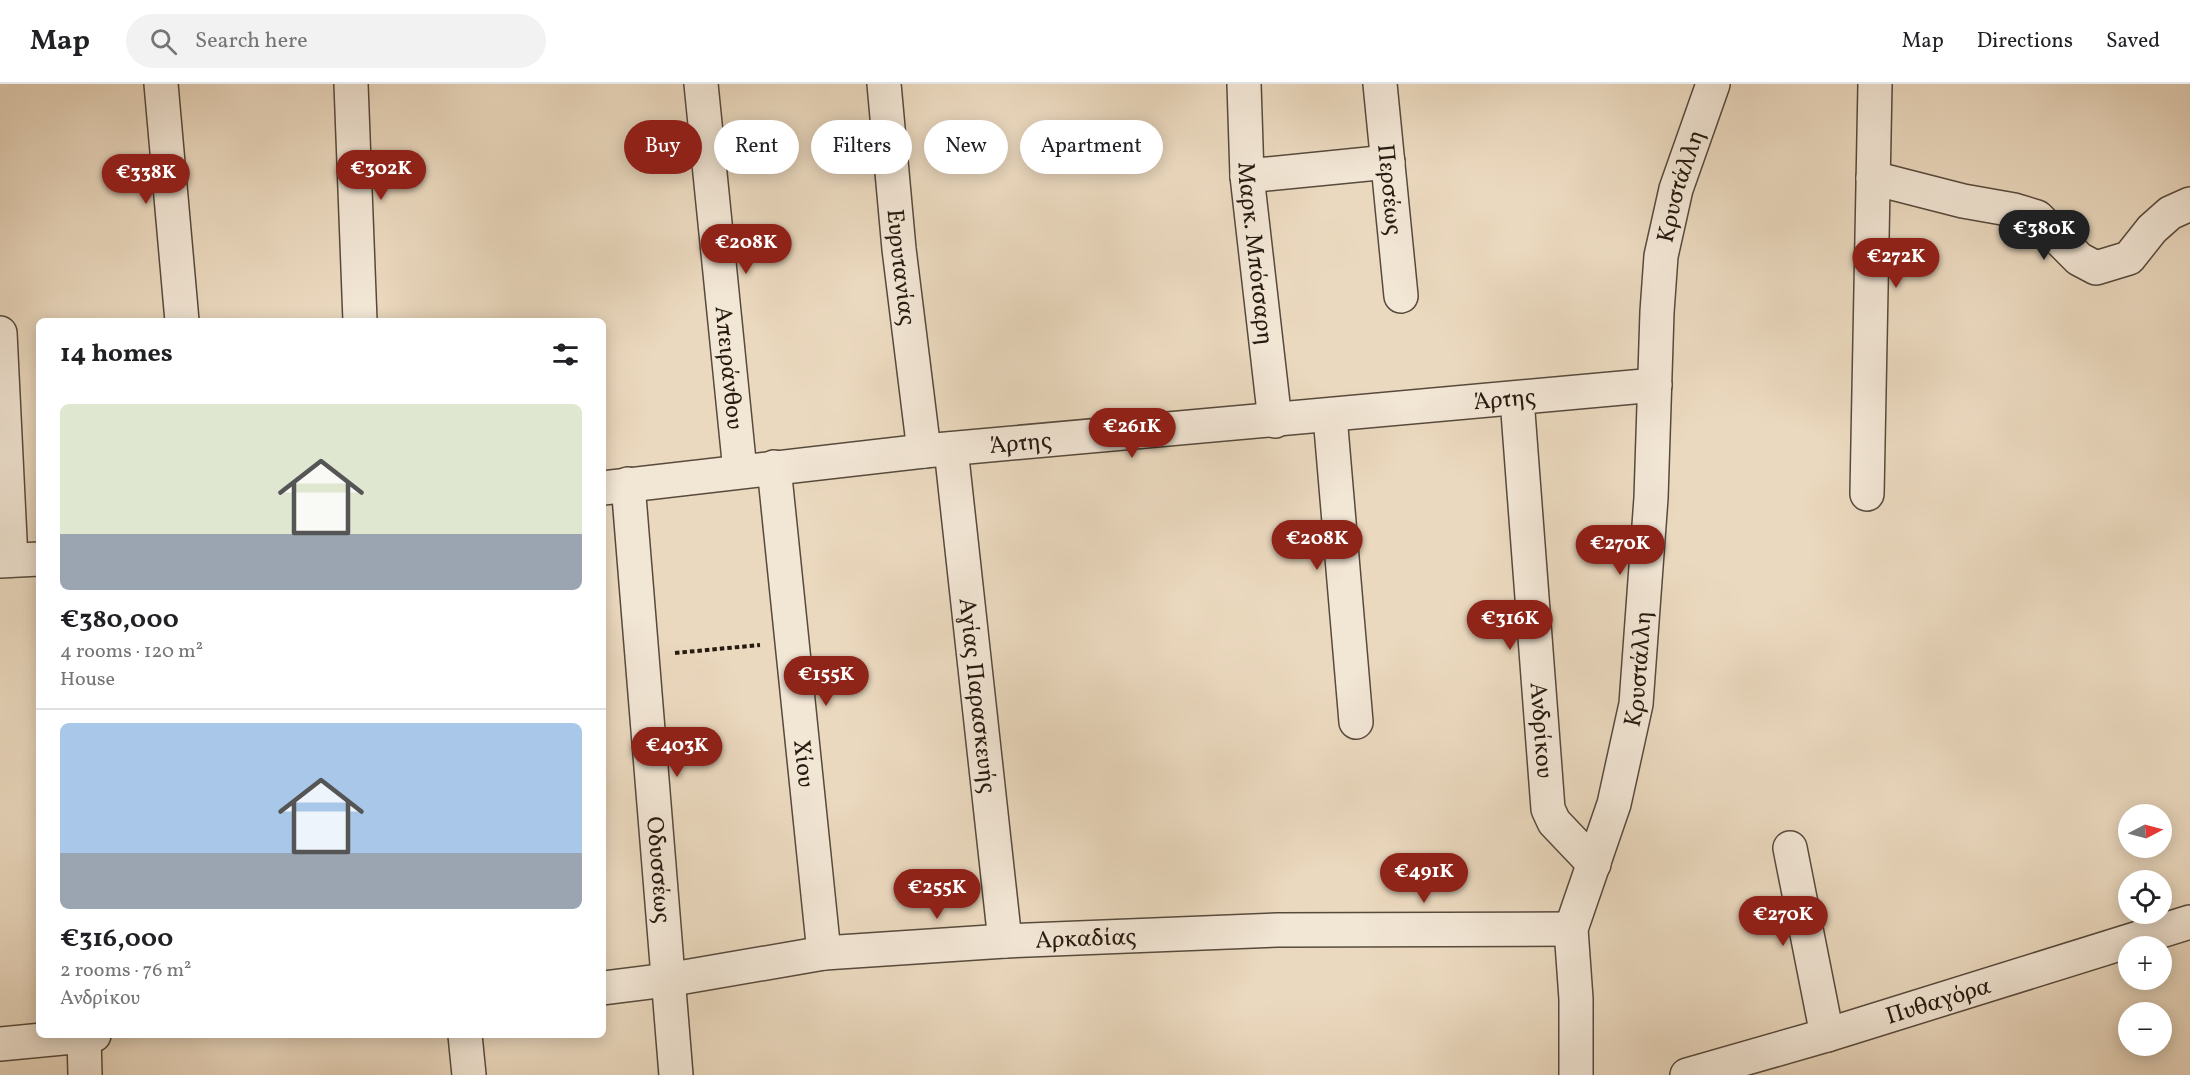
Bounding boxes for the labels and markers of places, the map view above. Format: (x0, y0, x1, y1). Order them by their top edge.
pin: €302K (339, 150, 423, 201)
pin: €338K (104, 154, 188, 205)
pin: €380K (2002, 210, 2086, 261)
pin: €208K (704, 224, 788, 275)
pin: €272K (1854, 238, 1938, 289)
pin: €261K (1090, 408, 1174, 459)
pin: €208K (1275, 520, 1359, 571)
pin: €270K (1578, 525, 1662, 576)
pin: €316K (1468, 600, 1552, 651)
pin: €155K (784, 656, 868, 707)
pin: €403K (635, 727, 719, 778)
pin: €491K (1382, 853, 1466, 904)
pin: €255K (895, 869, 979, 920)
pin: €270K (1741, 896, 1825, 947)

